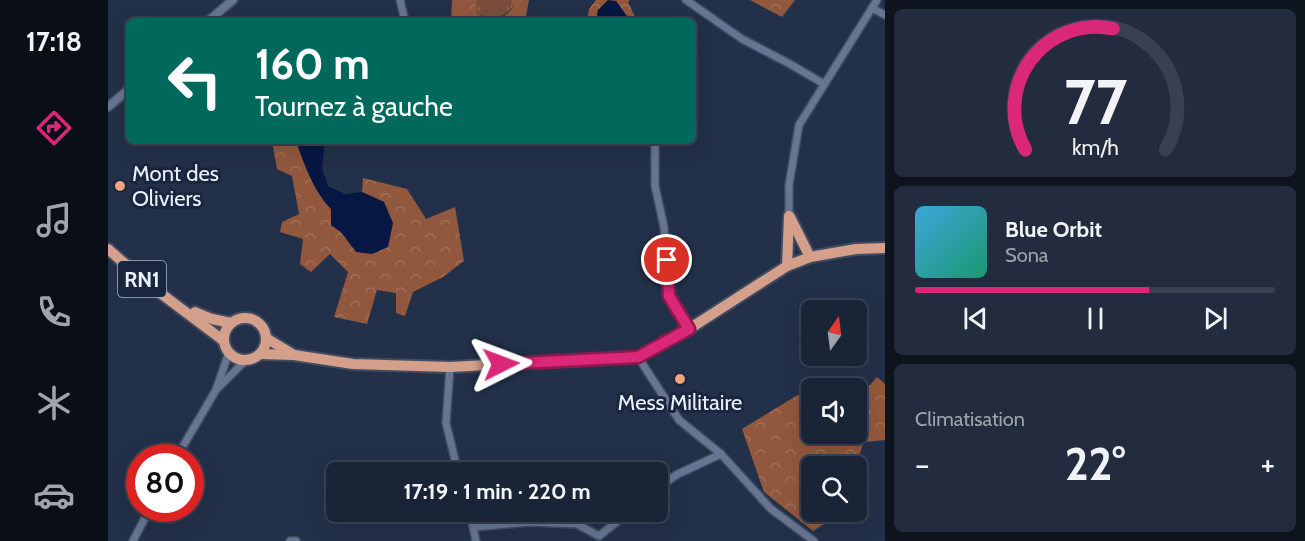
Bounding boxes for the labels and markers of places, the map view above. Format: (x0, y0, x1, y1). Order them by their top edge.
place label: Mont des Oliviers (132, 160, 219, 212)
marker: Mont des Oliviers (113, 179, 127, 193)
pin (641, 234, 692, 285)
marker: Mess Militaire (673, 372, 687, 386)
place label: Mess Militaire (618, 389, 742, 416)

